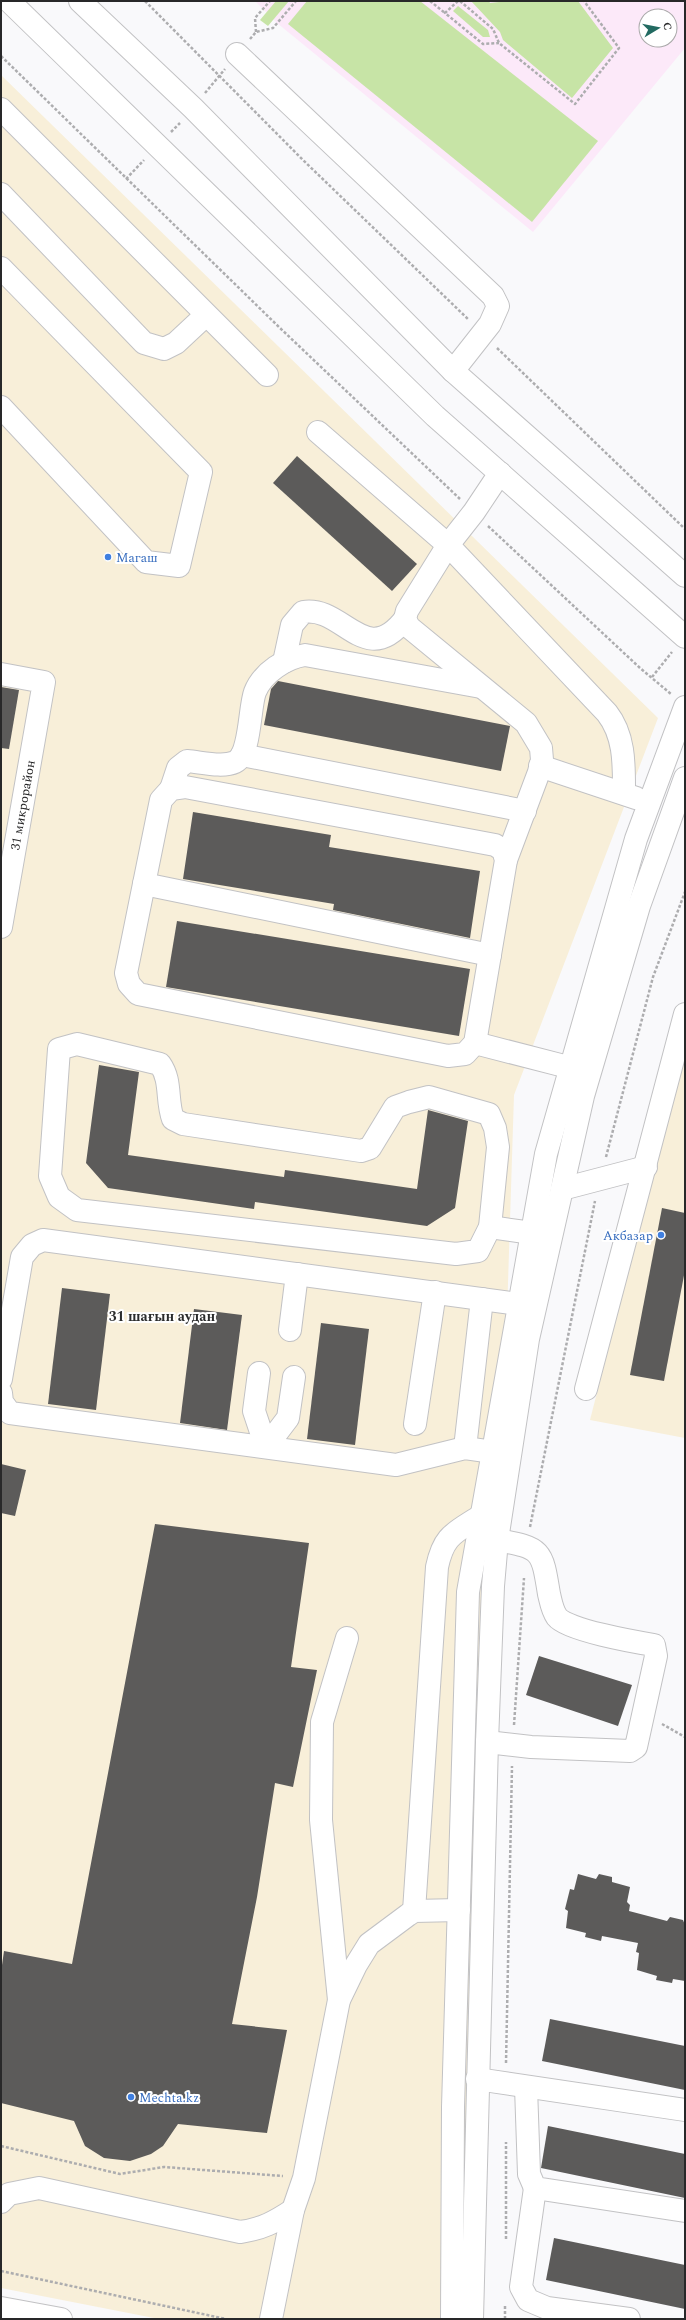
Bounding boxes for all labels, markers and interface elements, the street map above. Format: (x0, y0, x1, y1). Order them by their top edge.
north arrow (638, 8, 678, 48)
text: С (658, 21, 676, 32)
place label: Магаш (116, 548, 158, 568)
marker: Магаш (103, 552, 113, 562)
street label: 31 микрорайон (5, 758, 41, 852)
place label: Акбазар (603, 1226, 653, 1246)
marker: Акбазар (656, 1230, 666, 1240)
district label: 31 шағын аудан (109, 1306, 216, 1327)
place label: Mechta.kz (139, 2088, 199, 2108)
marker: Mechta.kz (126, 2092, 136, 2102)

